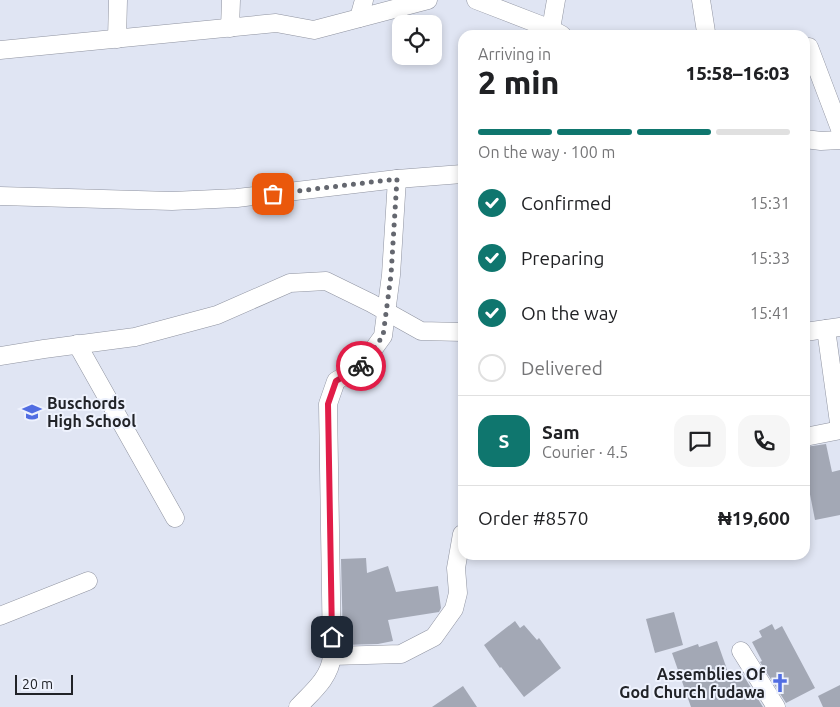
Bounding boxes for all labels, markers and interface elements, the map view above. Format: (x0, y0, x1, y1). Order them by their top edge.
map controls (392, 15, 442, 65)
button: locate (392, 15, 442, 65)
text: Arriving in (478, 45, 551, 63)
text: 15:58–16:03 (685, 62, 790, 84)
text: 2 min (478, 64, 559, 100)
text: On the way · 100 m (478, 143, 615, 161)
pin (252, 173, 294, 215)
icon: bag (259, 180, 287, 208)
icon: check (478, 189, 506, 217)
text: Confirmed (521, 192, 612, 214)
text: 15:31 (750, 194, 790, 212)
icon: check (478, 244, 506, 272)
text: Preparing (521, 247, 605, 269)
text: 15:33 (750, 249, 790, 267)
icon: check (478, 299, 506, 327)
text: On the way (521, 302, 618, 324)
text: 15:41 (750, 304, 790, 322)
courier (336, 341, 386, 391)
icon: bike (347, 352, 375, 380)
text: Delivered (521, 357, 603, 379)
place label: Buschords High School (47, 394, 136, 430)
school or university icon: Buschords High School (21, 401, 43, 423)
button: chat (674, 415, 726, 467)
button: phone (738, 415, 790, 467)
text: Sam (542, 421, 580, 443)
text: S (499, 430, 509, 452)
text: Courier · 4.5 (542, 443, 628, 461)
text: Order #8570 (478, 507, 588, 529)
text: ₦19,600 (718, 507, 790, 529)
pin (311, 616, 353, 658)
icon: home (318, 623, 346, 651)
place label: Assemblies Of God Church fudawa (619, 665, 765, 701)
scale bar (15, 672, 72, 695)
church icon: Assemblies Of God Church fudawa (769, 672, 791, 694)
text: 20 m (22, 676, 53, 692)

